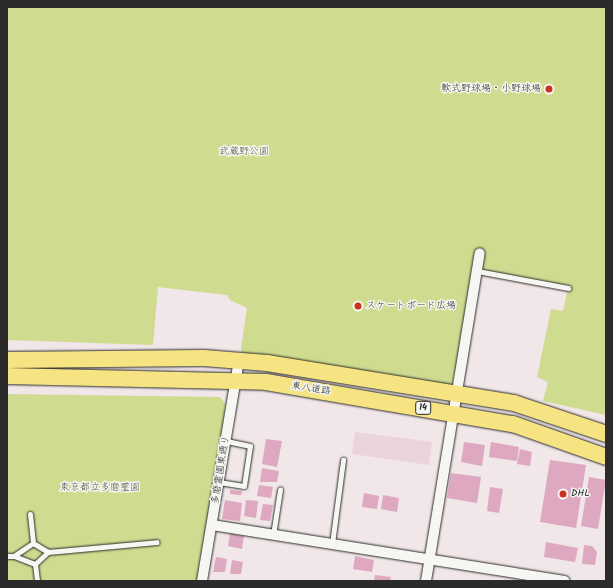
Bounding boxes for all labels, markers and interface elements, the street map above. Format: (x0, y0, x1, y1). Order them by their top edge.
place label: 軟式野球場・小野球場 (441, 83, 541, 95)
marker: 軟式野球場・小野球場 (544, 84, 554, 94)
park label: 武蔵野公園 (219, 146, 269, 158)
place label: スケートボード広場 (366, 300, 456, 312)
marker: スケートボード広場 (353, 301, 363, 311)
street label: 東八道路 (290, 380, 332, 398)
road number: 14 (415, 401, 431, 415)
street label: 多磨霊園東通り (210, 434, 232, 506)
park label: 東京都立多磨霊園 (60, 482, 140, 494)
place label: DHL (571, 488, 590, 500)
marker: DHL (558, 489, 568, 499)

